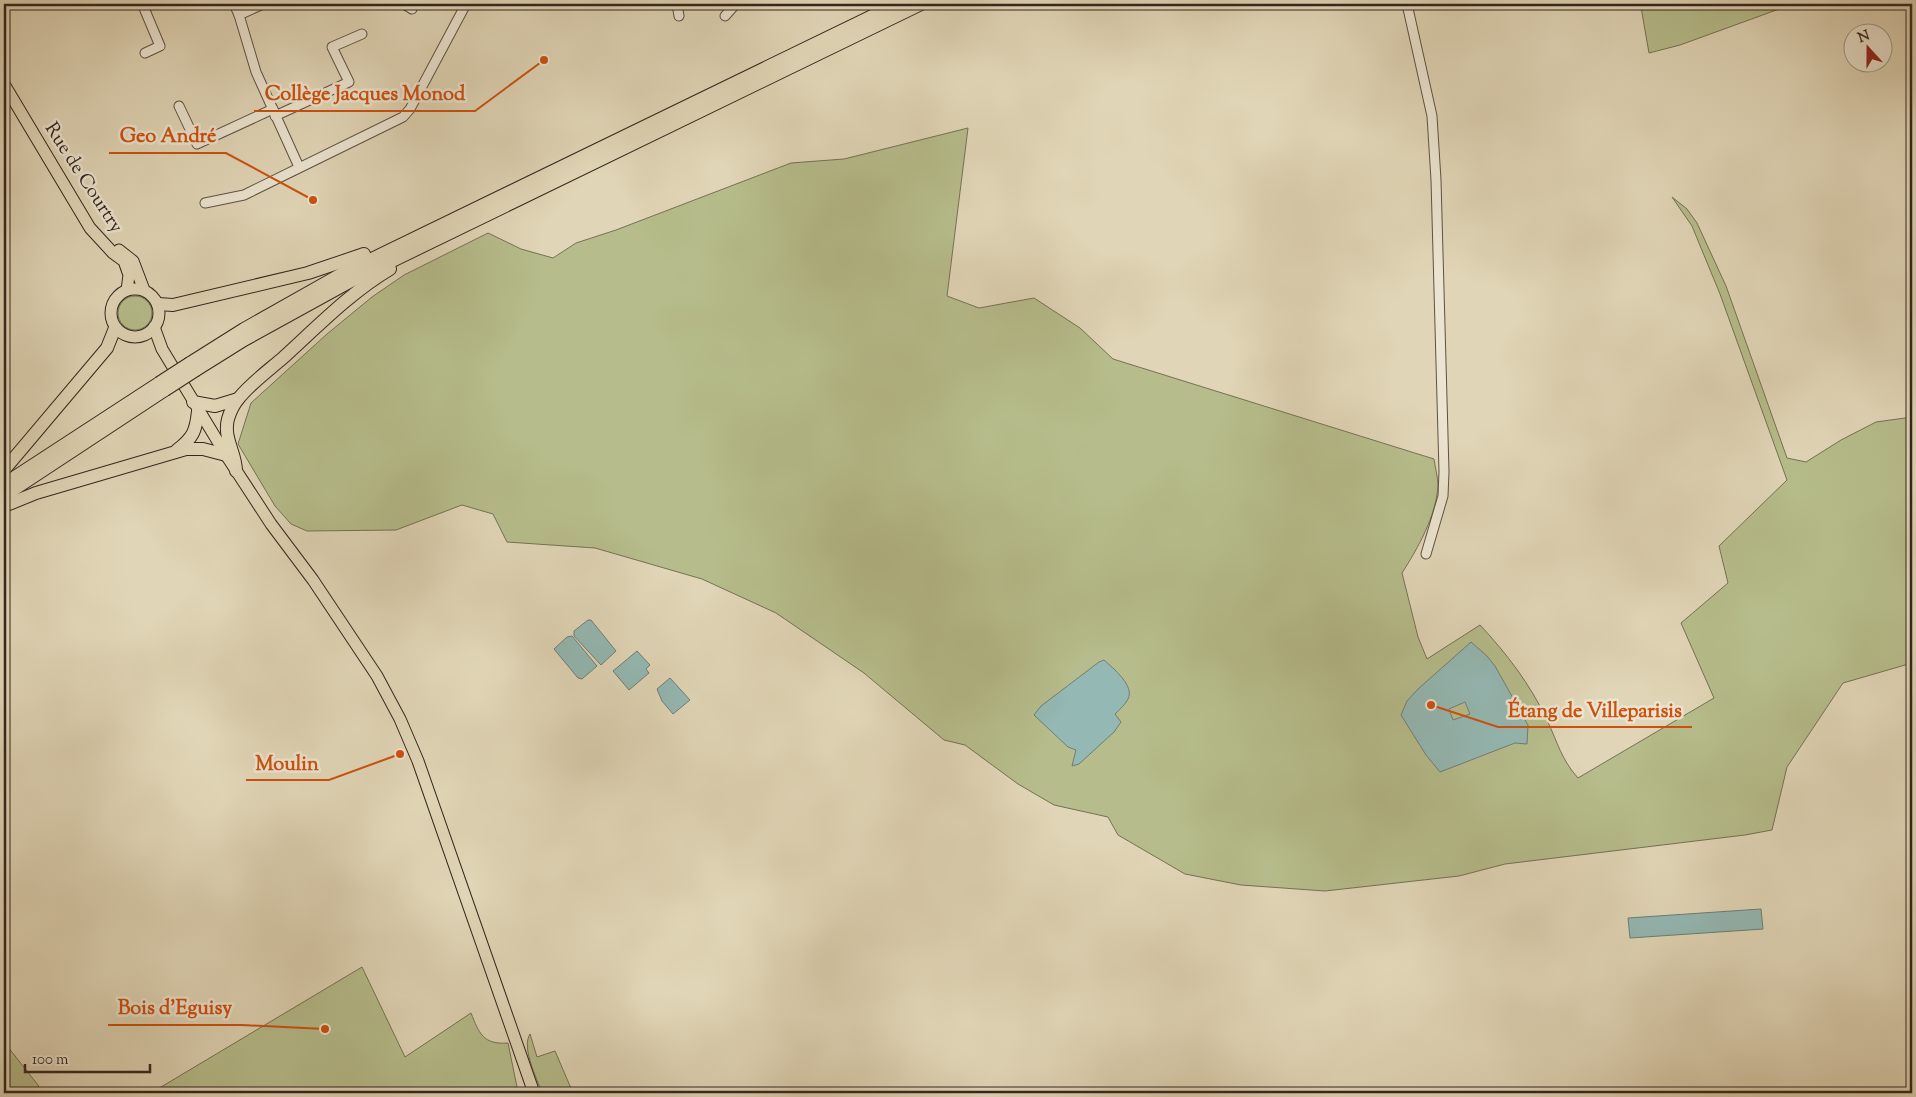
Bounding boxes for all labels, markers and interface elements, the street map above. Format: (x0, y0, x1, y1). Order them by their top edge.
north arrow (1844, 22, 1894, 72)
text: N (1855, 26, 1873, 49)
callout: Collège Jacques Monod (254, 76, 475, 111)
text: Collège Jacques Monod (265, 81, 466, 110)
street label: Rue de Courtry (37, 118, 129, 239)
callout: Geo André (109, 118, 226, 153)
text: Geo André (120, 123, 216, 152)
callout: Étang de Villeparisis (1498, 692, 1692, 727)
text: Étang de Villeparisis (1508, 697, 1682, 727)
callout: Moulin (246, 745, 329, 780)
text: Moulin (255, 751, 319, 780)
callout: Bois d'Eguisy (108, 990, 242, 1025)
text: Bois d'Eguisy (118, 995, 232, 1024)
scale bar (25, 1042, 150, 1074)
text: 100 m (32, 1050, 69, 1071)

